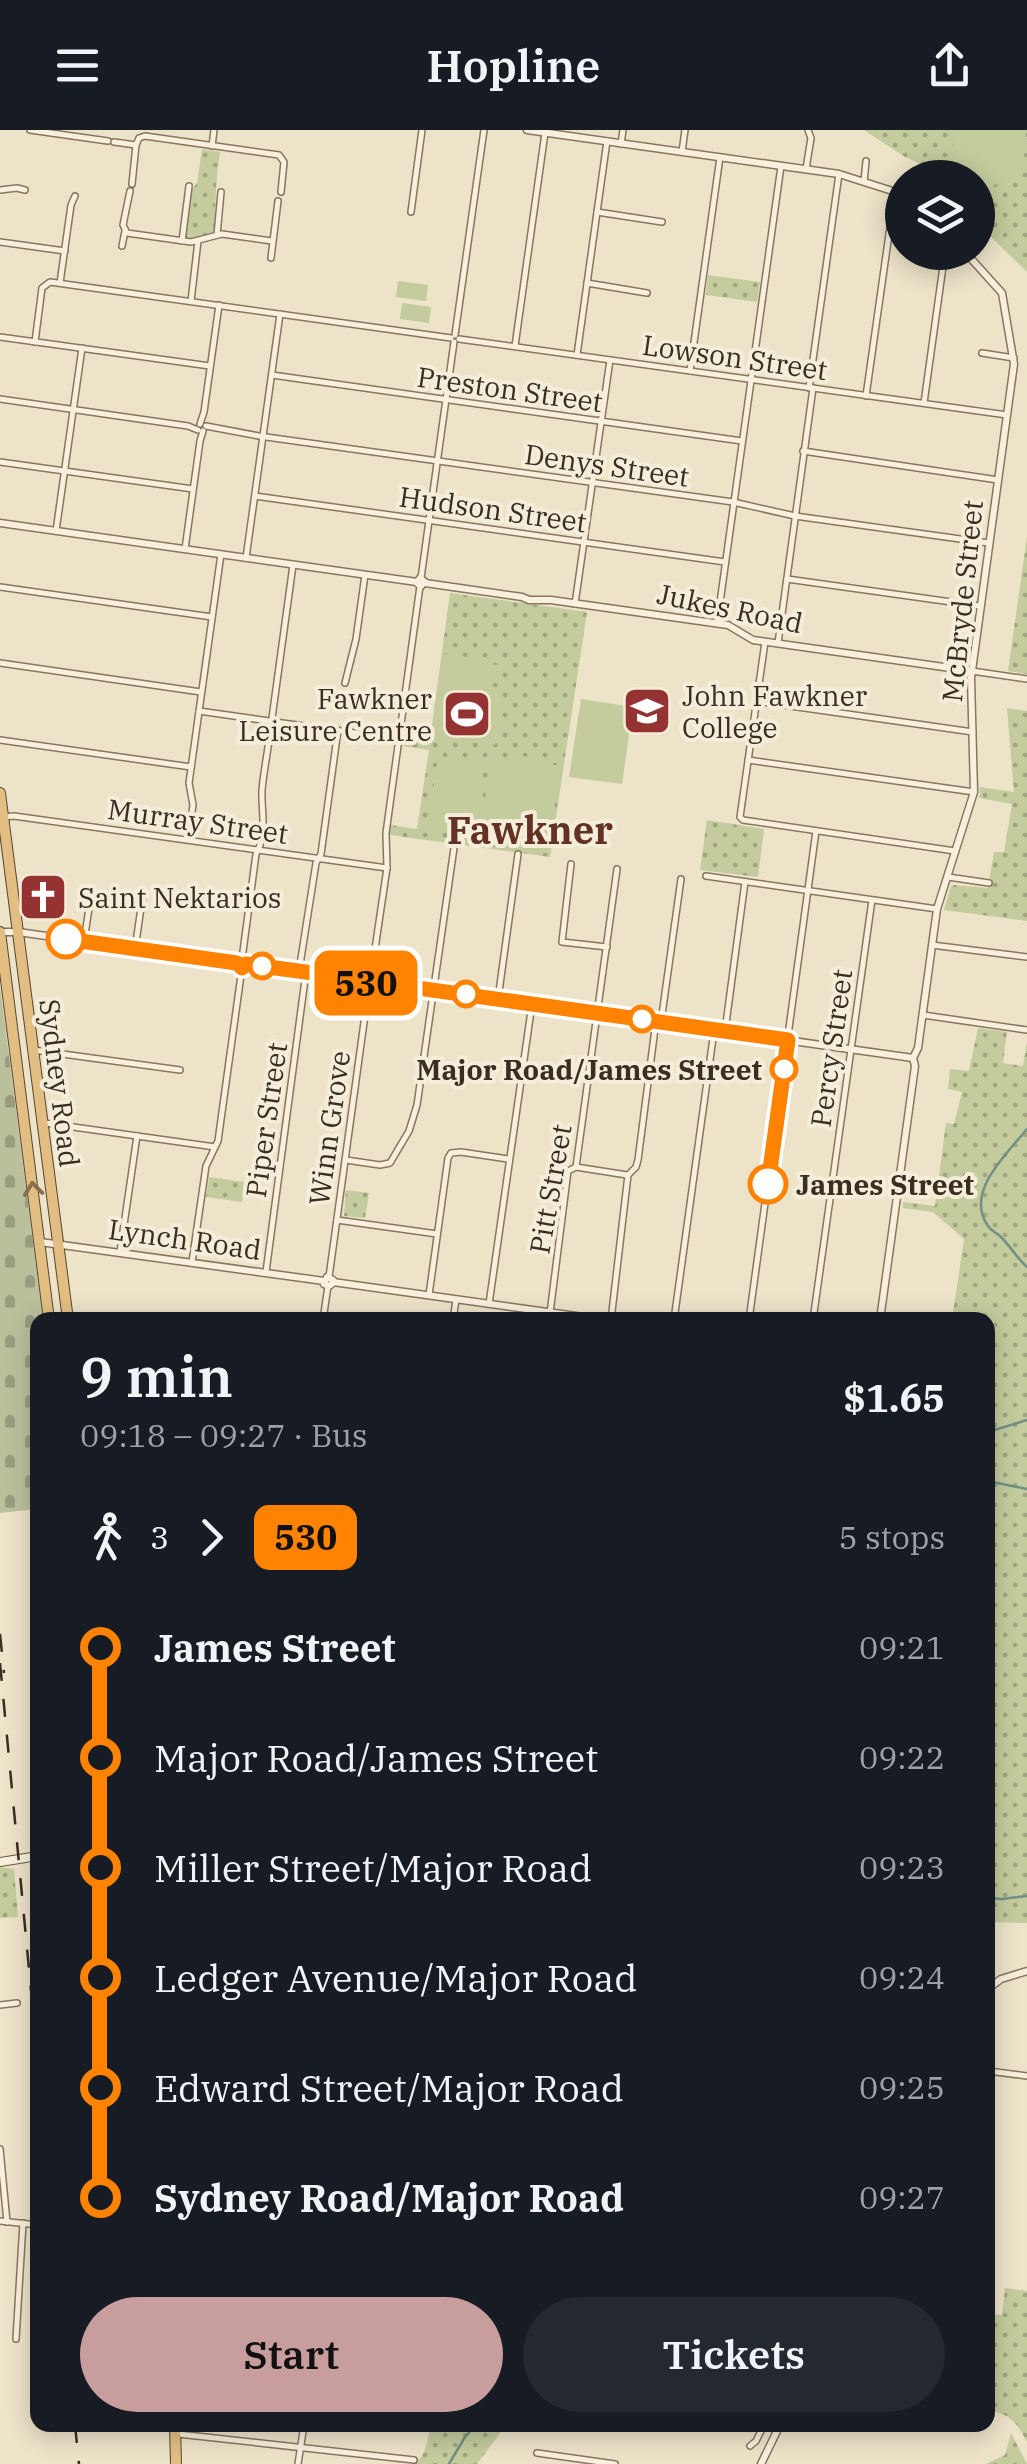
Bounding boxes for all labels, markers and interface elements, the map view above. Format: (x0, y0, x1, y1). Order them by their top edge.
text: Hopline (427, 36, 600, 94)
icon: menu (50, 38, 105, 93)
icon: share (922, 38, 977, 93)
map controls (885, 160, 995, 270)
button: layers (885, 160, 995, 270)
street label: Lowson Street (640, 326, 830, 388)
street label: Preston Street (415, 358, 605, 420)
street label: Denys Street (522, 435, 692, 495)
street label: Hudson Street (397, 478, 589, 540)
street label: McBryde Street (933, 498, 991, 704)
street label: Jukes Road (654, 575, 806, 641)
place label: John Fawkner College (682, 677, 868, 746)
place label: Fawkner Leisure Centre (239, 680, 433, 749)
school or university icon: John Fawkner College (621, 685, 673, 737)
sports icon: Fawkner Leisure Centre (441, 688, 493, 740)
street label: Murray Street (105, 790, 291, 852)
district label: Fawkner (447, 805, 613, 854)
church icon: Saint Nektarios (17, 871, 69, 923)
place label: Saint Nektarios (78, 879, 281, 916)
unlabelled marker (47, 920, 85, 958)
line badge: 530 (308, 950, 424, 1016)
unlabelled marker (249, 953, 275, 979)
text: 530 (334, 960, 398, 1006)
street label: Percy Street (802, 967, 860, 1129)
unlabelled marker (453, 981, 479, 1007)
street label: Sydney Road (31, 997, 89, 1169)
unlabelled marker (629, 1006, 655, 1032)
street label: Piper Street (237, 1040, 295, 1200)
street label: Winn Grove (300, 1048, 358, 1208)
place label: Major Road/James Street (416, 1051, 762, 1088)
marker: Major Road/James Street (771, 1056, 797, 1082)
street label: Pitt Street (520, 1121, 580, 1257)
marker: James Street (749, 1165, 787, 1203)
place label: James Street (796, 1166, 974, 1203)
one-way arrow (23, 1180, 44, 1196)
street label: Lynch Road (106, 1210, 264, 1268)
text: 9 min (80, 1341, 233, 1412)
text: $1.65 (843, 1373, 945, 1422)
text: 09:18 – 09:27 · Bus (80, 1414, 367, 1456)
icon: walk (80, 1510, 135, 1565)
icon: forward (184, 1510, 239, 1565)
text: 530 (274, 1514, 337, 1560)
text: 3 (150, 1516, 169, 1558)
text: 5 stops (838, 1516, 945, 1558)
text: James Street (154, 1623, 396, 1672)
text: 09:21 (859, 1626, 945, 1668)
text: Major Road/James Street (154, 1733, 599, 1782)
text: 09:22 (859, 1736, 945, 1778)
text: Miller Street/Major Road (154, 1843, 592, 1892)
text: 09:23 (859, 1846, 945, 1888)
text: Ledger Avenue/Major Road (154, 1953, 637, 2002)
text: 09:24 (859, 1956, 945, 1998)
text: Edward Street/Major Road (154, 2063, 624, 2112)
text: 09:25 (859, 2066, 945, 2108)
text: Sydney Road/Major Road (154, 2173, 624, 2222)
text: 09:27 (859, 2176, 945, 2218)
button: Start (80, 2297, 503, 2412)
button: Tickets (523, 2297, 945, 2412)

